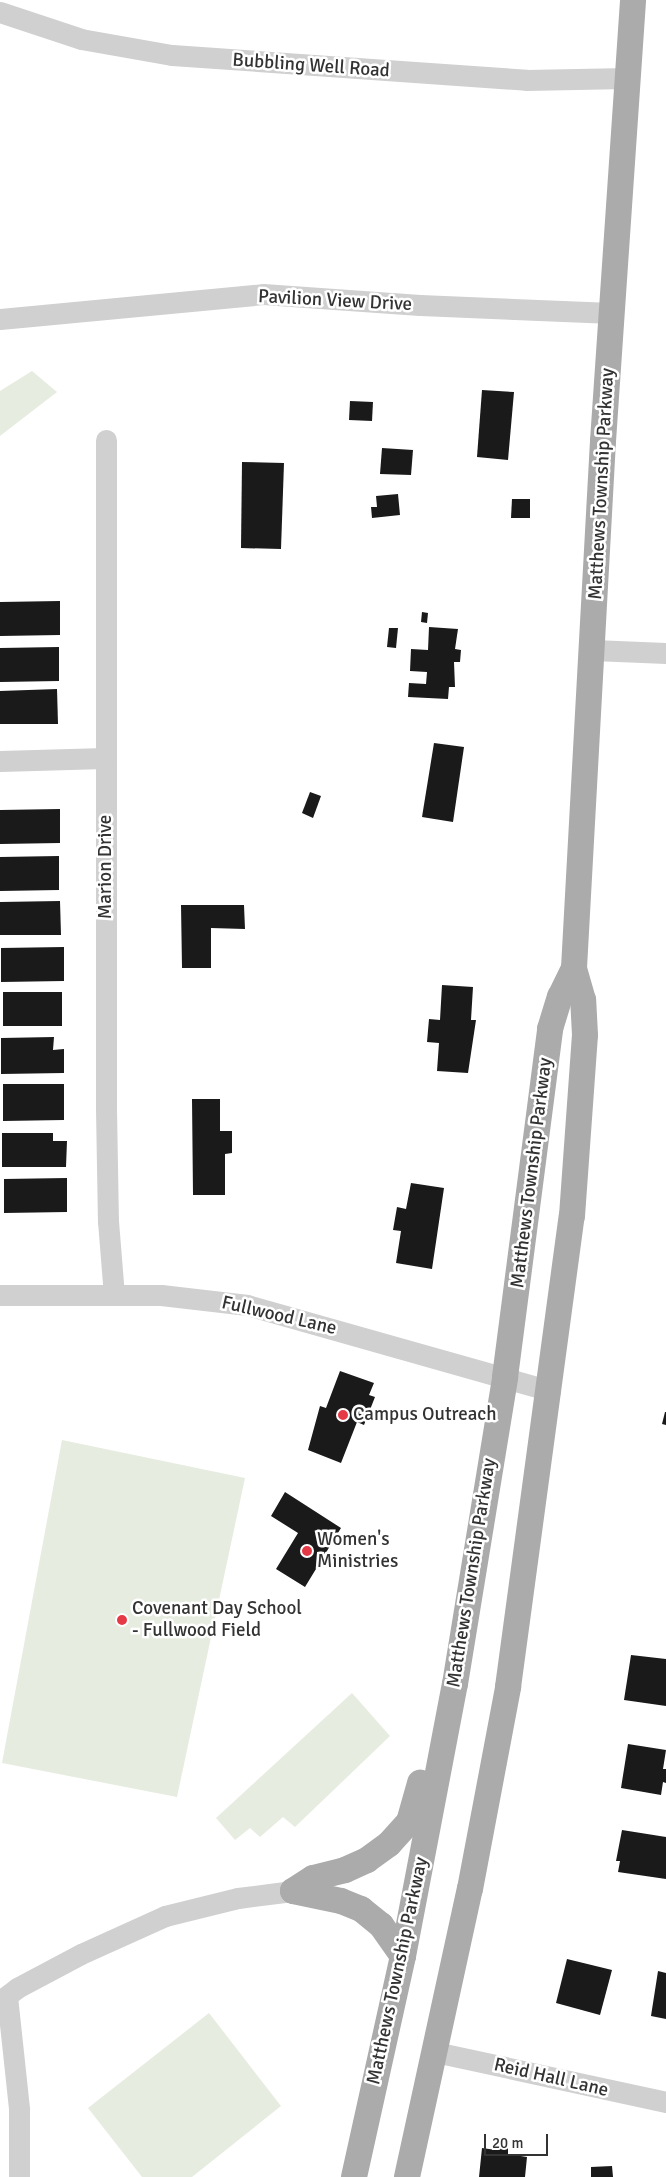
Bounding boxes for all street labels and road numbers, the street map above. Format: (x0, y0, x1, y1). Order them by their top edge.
street label: Bubbling Well Road (231, 49, 391, 83)
street label: Pavilion View Drive (257, 286, 413, 316)
street label: Matthews Township Parkway (585, 368, 619, 600)
street label: Marion Drive (95, 815, 117, 919)
street label: Matthews Township Parkway (507, 1057, 557, 1289)
street label: Fullwood Lane (219, 1292, 339, 1340)
street label: Matthews Township Parkway (443, 1457, 501, 1689)
street label: Matthews Township Parkway (363, 1855, 433, 2087)
street label: Reid Hall Lane (491, 2054, 611, 2102)

